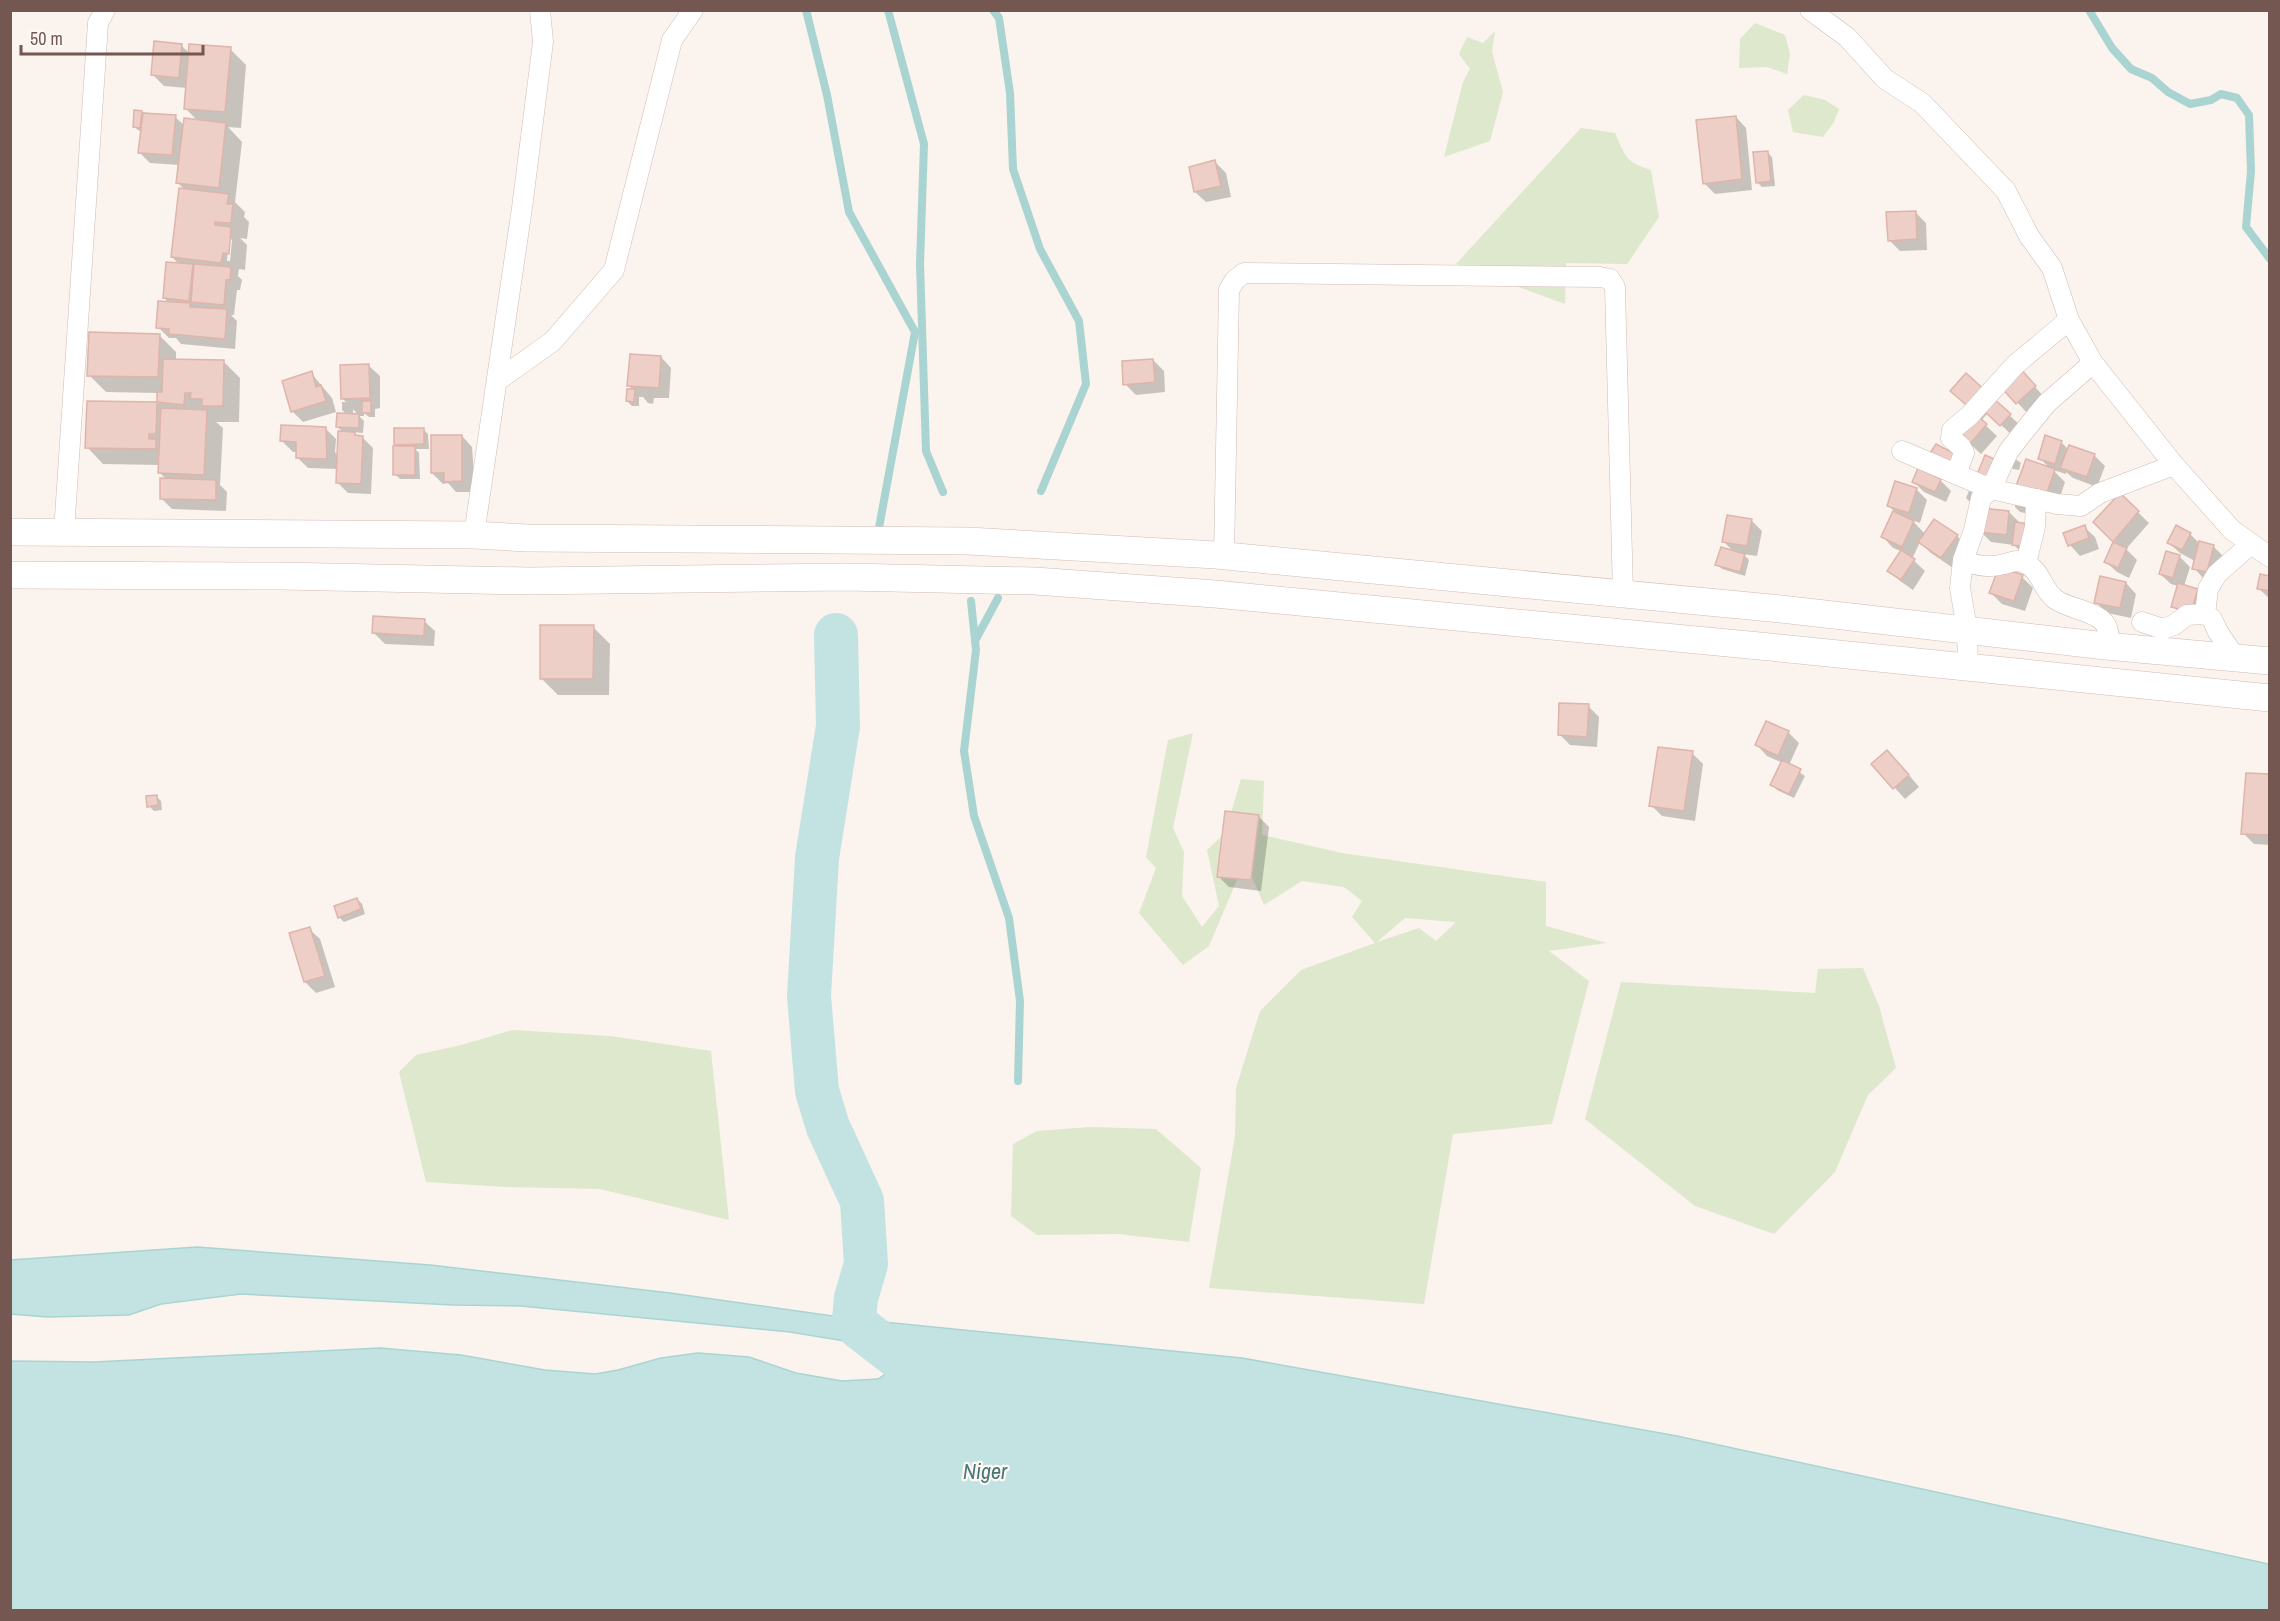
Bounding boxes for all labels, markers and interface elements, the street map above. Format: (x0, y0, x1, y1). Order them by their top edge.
scale bar (21, 18, 202, 56)
text: 50 m (30, 26, 63, 51)
water label: Niger (963, 1456, 1008, 1486)

